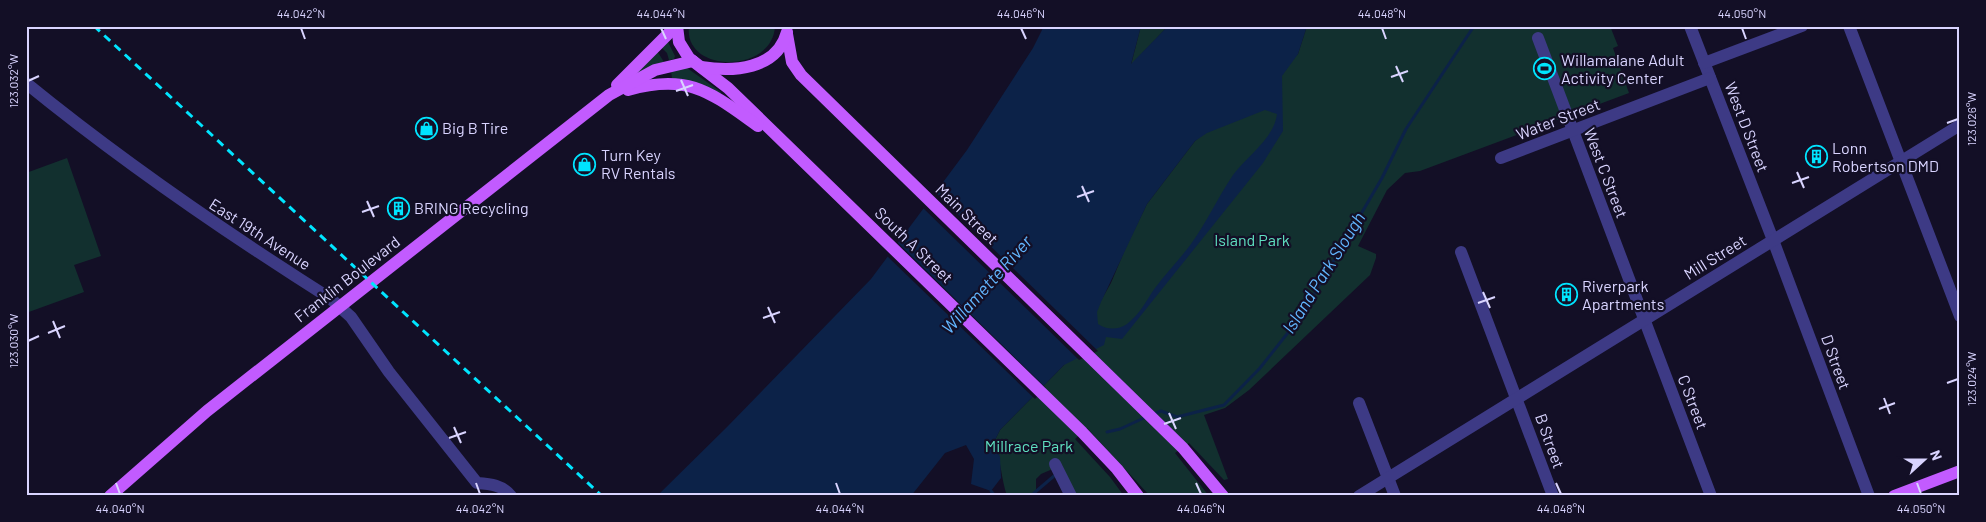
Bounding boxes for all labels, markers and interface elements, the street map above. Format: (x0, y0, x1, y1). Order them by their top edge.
text: 44.042°N (277, 6, 325, 20)
text: 44.044°N (637, 6, 685, 20)
text: 44.046°N (997, 6, 1045, 20)
text: 44.048°N (1358, 6, 1406, 20)
text: 44.050°N (1718, 6, 1766, 20)
place label: Willamalane Adult Activity Center (1561, 50, 1685, 87)
text: 123.032°W (6, 53, 20, 108)
sports icon: Willamalane Adult Activity Center (1533, 57, 1557, 81)
street label: West D Street (1722, 79, 1773, 175)
text: 123.026°W (1964, 91, 1978, 146)
street label: Water Street (1513, 94, 1602, 143)
shop icon: Big B Tire (414, 116, 438, 140)
place label: Big B Tire (442, 118, 508, 137)
street label: West C Street (1581, 125, 1632, 221)
place label: Lonn Robertson DMD (1832, 138, 1939, 175)
place label: Turn Key RV Rentals (601, 145, 676, 182)
building icon: Lonn Robertson DMD (1804, 145, 1828, 169)
shop icon: Turn Key RV Rentals (573, 152, 597, 176)
street label: Main Street (932, 179, 1002, 248)
street label: East 19th Avenue (206, 194, 315, 273)
building icon: BRING Recycling (386, 196, 410, 220)
place label: BRING Recycling (414, 198, 529, 217)
street label: South A Street (871, 203, 957, 287)
water label: Island Park Slough (1277, 208, 1369, 337)
water label: Willamette River (936, 230, 1037, 338)
park label: Island Park (1214, 230, 1290, 249)
street label: Mill Street (1680, 230, 1749, 283)
street label: Franklin Boulevard (290, 232, 403, 326)
place label: Riverpark Apartments (1582, 276, 1664, 313)
building icon: Riverpark Apartments (1554, 283, 1578, 307)
text: 123.030°W (6, 313, 20, 368)
street label: D Street (1818, 332, 1855, 392)
text: 123.024°W (1964, 351, 1978, 406)
street label: C Street (1674, 372, 1712, 432)
street label: B Street (1532, 411, 1569, 471)
north arrow (1898, 434, 1948, 484)
park label: Millrace Park (985, 436, 1073, 455)
text: N (1927, 448, 1946, 463)
text: 44.040°N (95, 501, 145, 515)
text: 44.042°N (456, 501, 504, 515)
text: 44.044°N (816, 501, 864, 515)
text: 44.046°N (1177, 501, 1225, 515)
text: 44.048°N (1537, 501, 1585, 515)
text: 44.050°N (1897, 501, 1945, 515)

